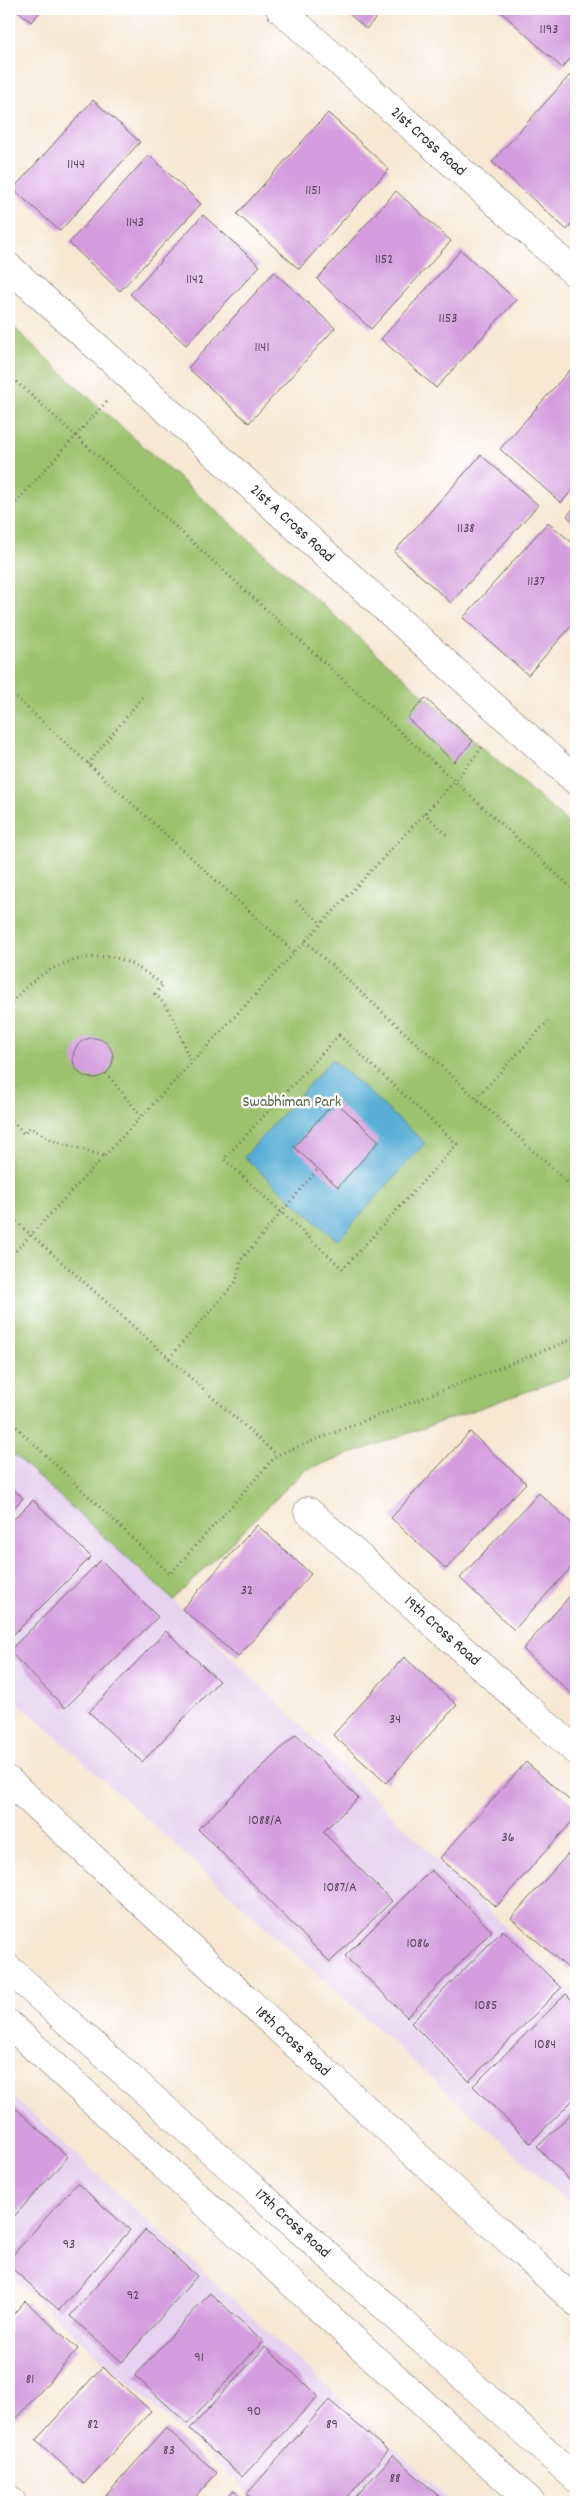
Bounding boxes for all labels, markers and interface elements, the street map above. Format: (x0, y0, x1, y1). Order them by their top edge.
house number: 1193 (540, 20, 558, 40)
street label: 21st Cross Road (385, 102, 471, 182)
house number: 1144 (67, 155, 85, 175)
house number: 1151 (305, 181, 321, 201)
house number: 1143 (126, 213, 144, 233)
house number: 1152 (375, 250, 393, 270)
house number: 1142 (186, 270, 204, 290)
house number: 1153 (439, 309, 457, 329)
house number: 1141 (254, 338, 270, 358)
street label: 21st A Cross Road (245, 479, 340, 568)
house number: 1138 (457, 519, 475, 539)
house number: 1137 (527, 572, 545, 592)
park label: Swabhiman Park (243, 1091, 341, 1114)
house number: 32 (241, 1581, 253, 1601)
street label: 19th Cross Road (399, 1591, 485, 1672)
house number: 34 (389, 1710, 401, 1730)
house number: 1088/A (248, 1811, 282, 1831)
house number: 36 (501, 1828, 515, 1848)
house number: 1087/A (323, 1878, 357, 1898)
house number: 1086 (406, 1934, 430, 1954)
house number: 1085 (475, 1996, 497, 2016)
street label: 18th Cross Road (250, 2001, 335, 2082)
house number: 1084 (534, 2035, 556, 2055)
street label: 17th Cross Road (250, 2183, 335, 2264)
house number: 93 (63, 2235, 75, 2255)
house number: 92 (127, 2286, 139, 2306)
house number: 91 (194, 2348, 204, 2368)
house number: 81 (26, 2370, 34, 2390)
house number: 90 (247, 2402, 261, 2422)
house number: 82 (87, 2415, 99, 2435)
house number: 89 (326, 2415, 338, 2435)
house number: 83 (163, 2441, 175, 2461)
house number: 88 (389, 2469, 401, 2489)

